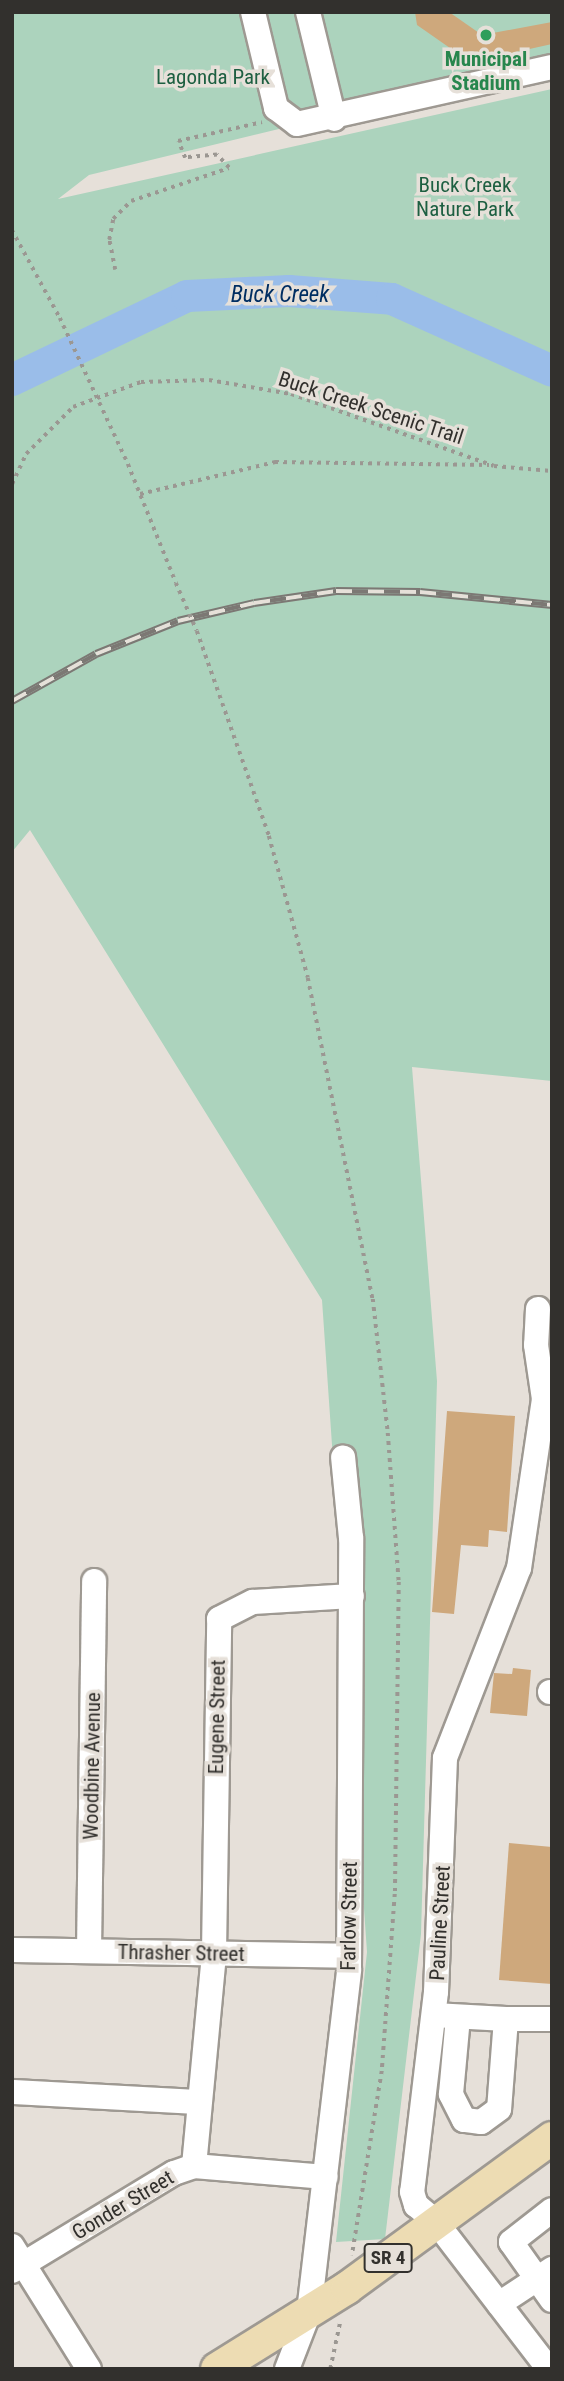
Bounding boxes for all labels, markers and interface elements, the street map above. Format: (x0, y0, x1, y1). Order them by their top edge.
marker: Municipal Stadium (478, 27, 494, 43)
place label: Municipal Stadium (445, 46, 527, 96)
park label: Lagonda Park (156, 64, 270, 90)
park label: Buck Creek Nature Park (416, 172, 514, 222)
water label: Buck Creek (231, 281, 329, 309)
street label: Buck Creek Scenic Trail (275, 366, 467, 450)
street label: Eugene Street (203, 1659, 231, 1775)
street label: Woodbine Avenue (78, 1692, 106, 1840)
street label: Farlow Street (335, 1861, 363, 1971)
street label: Pauline Street (424, 1865, 456, 1981)
street label: Thrasher Street (117, 1939, 245, 1967)
street label: Gonder Street (68, 2165, 178, 2245)
road number: SR 4 (364, 2242, 412, 2274)

